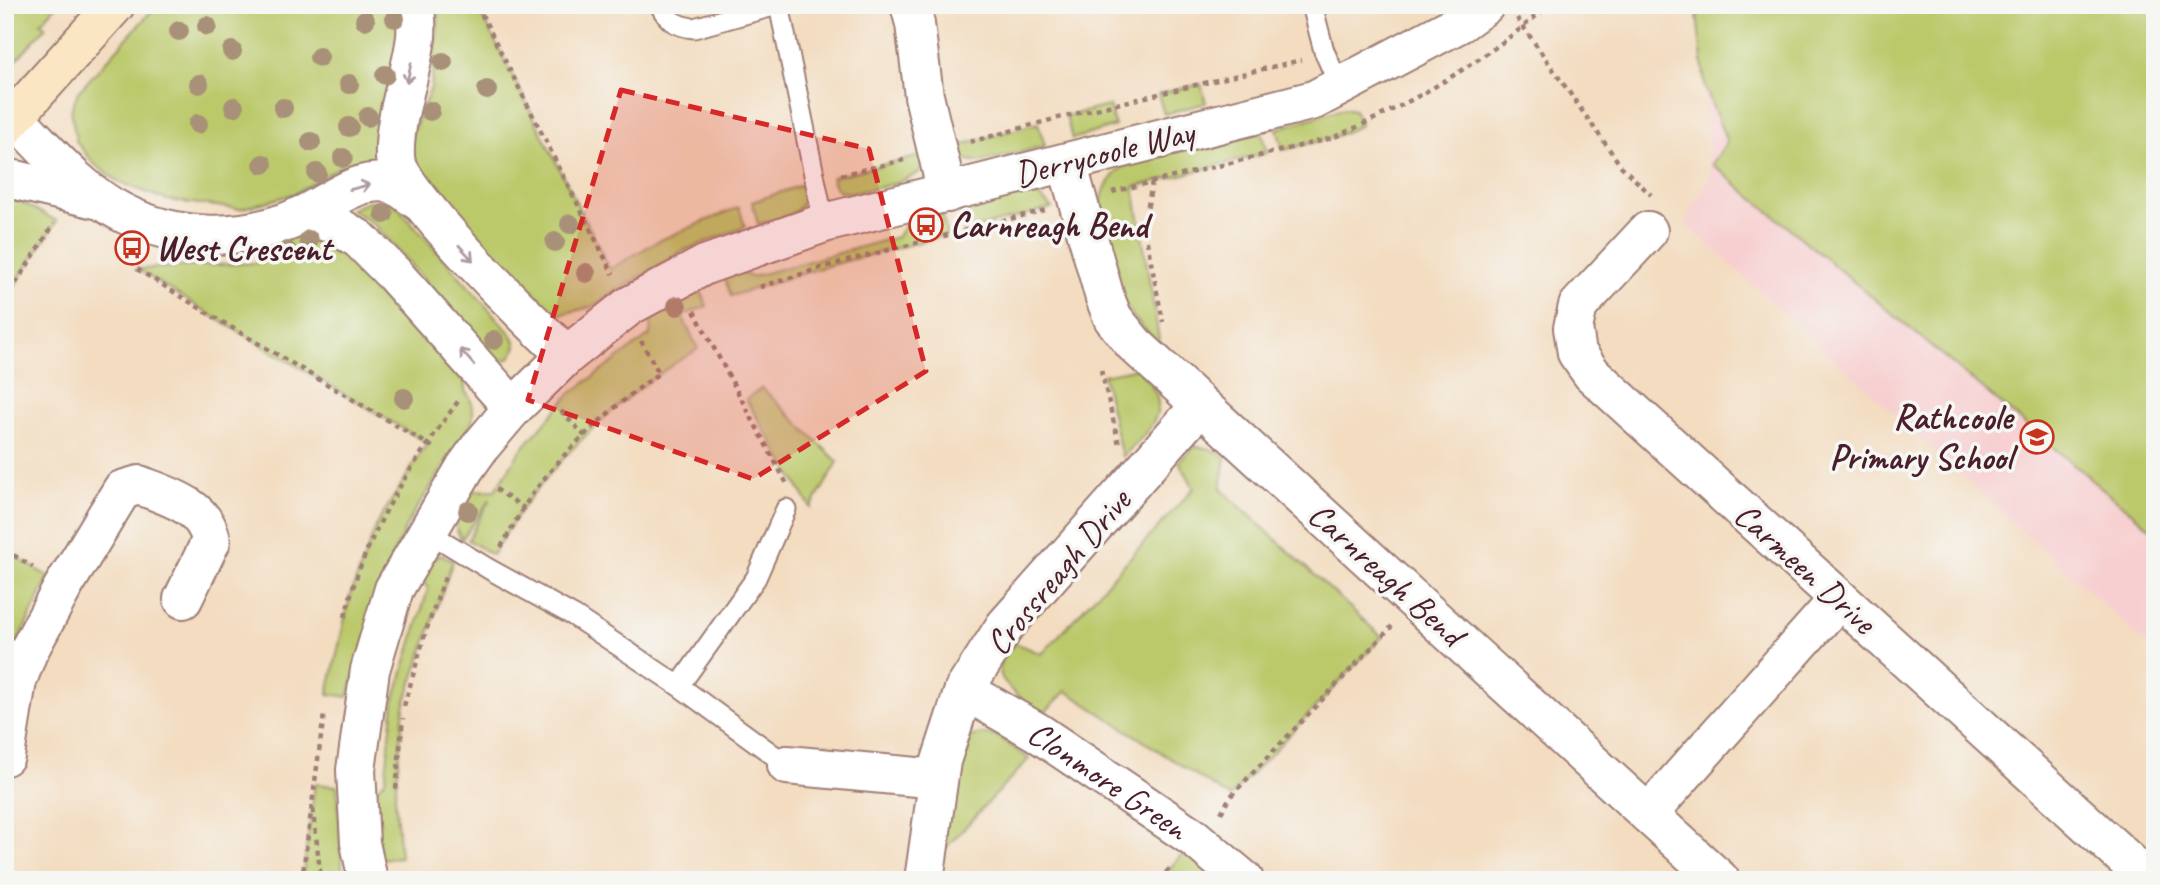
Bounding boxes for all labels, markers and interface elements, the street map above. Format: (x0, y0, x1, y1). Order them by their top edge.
one-way arrow (401, 61, 415, 84)
street label: Derrycoole Way (1010, 108, 1201, 197)
one-way arrow (348, 180, 370, 193)
place label: Carnreagh Bend (950, 203, 1153, 248)
bus stop icon: Carnreagh Bend (907, 206, 945, 244)
place label: West Crescent (156, 226, 335, 271)
bus stop icon: West Crescent (113, 229, 151, 267)
one-way arrow (458, 244, 474, 262)
one-way arrow (459, 348, 475, 366)
place label: Rathcoole Primary School (1830, 395, 2019, 480)
school or university icon: Rathcoole Primary School (2018, 418, 2056, 456)
street label: Crossreagh Drive (975, 478, 1142, 664)
street label: Carnreagh Bend (1299, 492, 1477, 659)
street label: Carmeen Drive (1725, 493, 1887, 645)
street label: Clonmore Green (1020, 710, 1199, 851)

